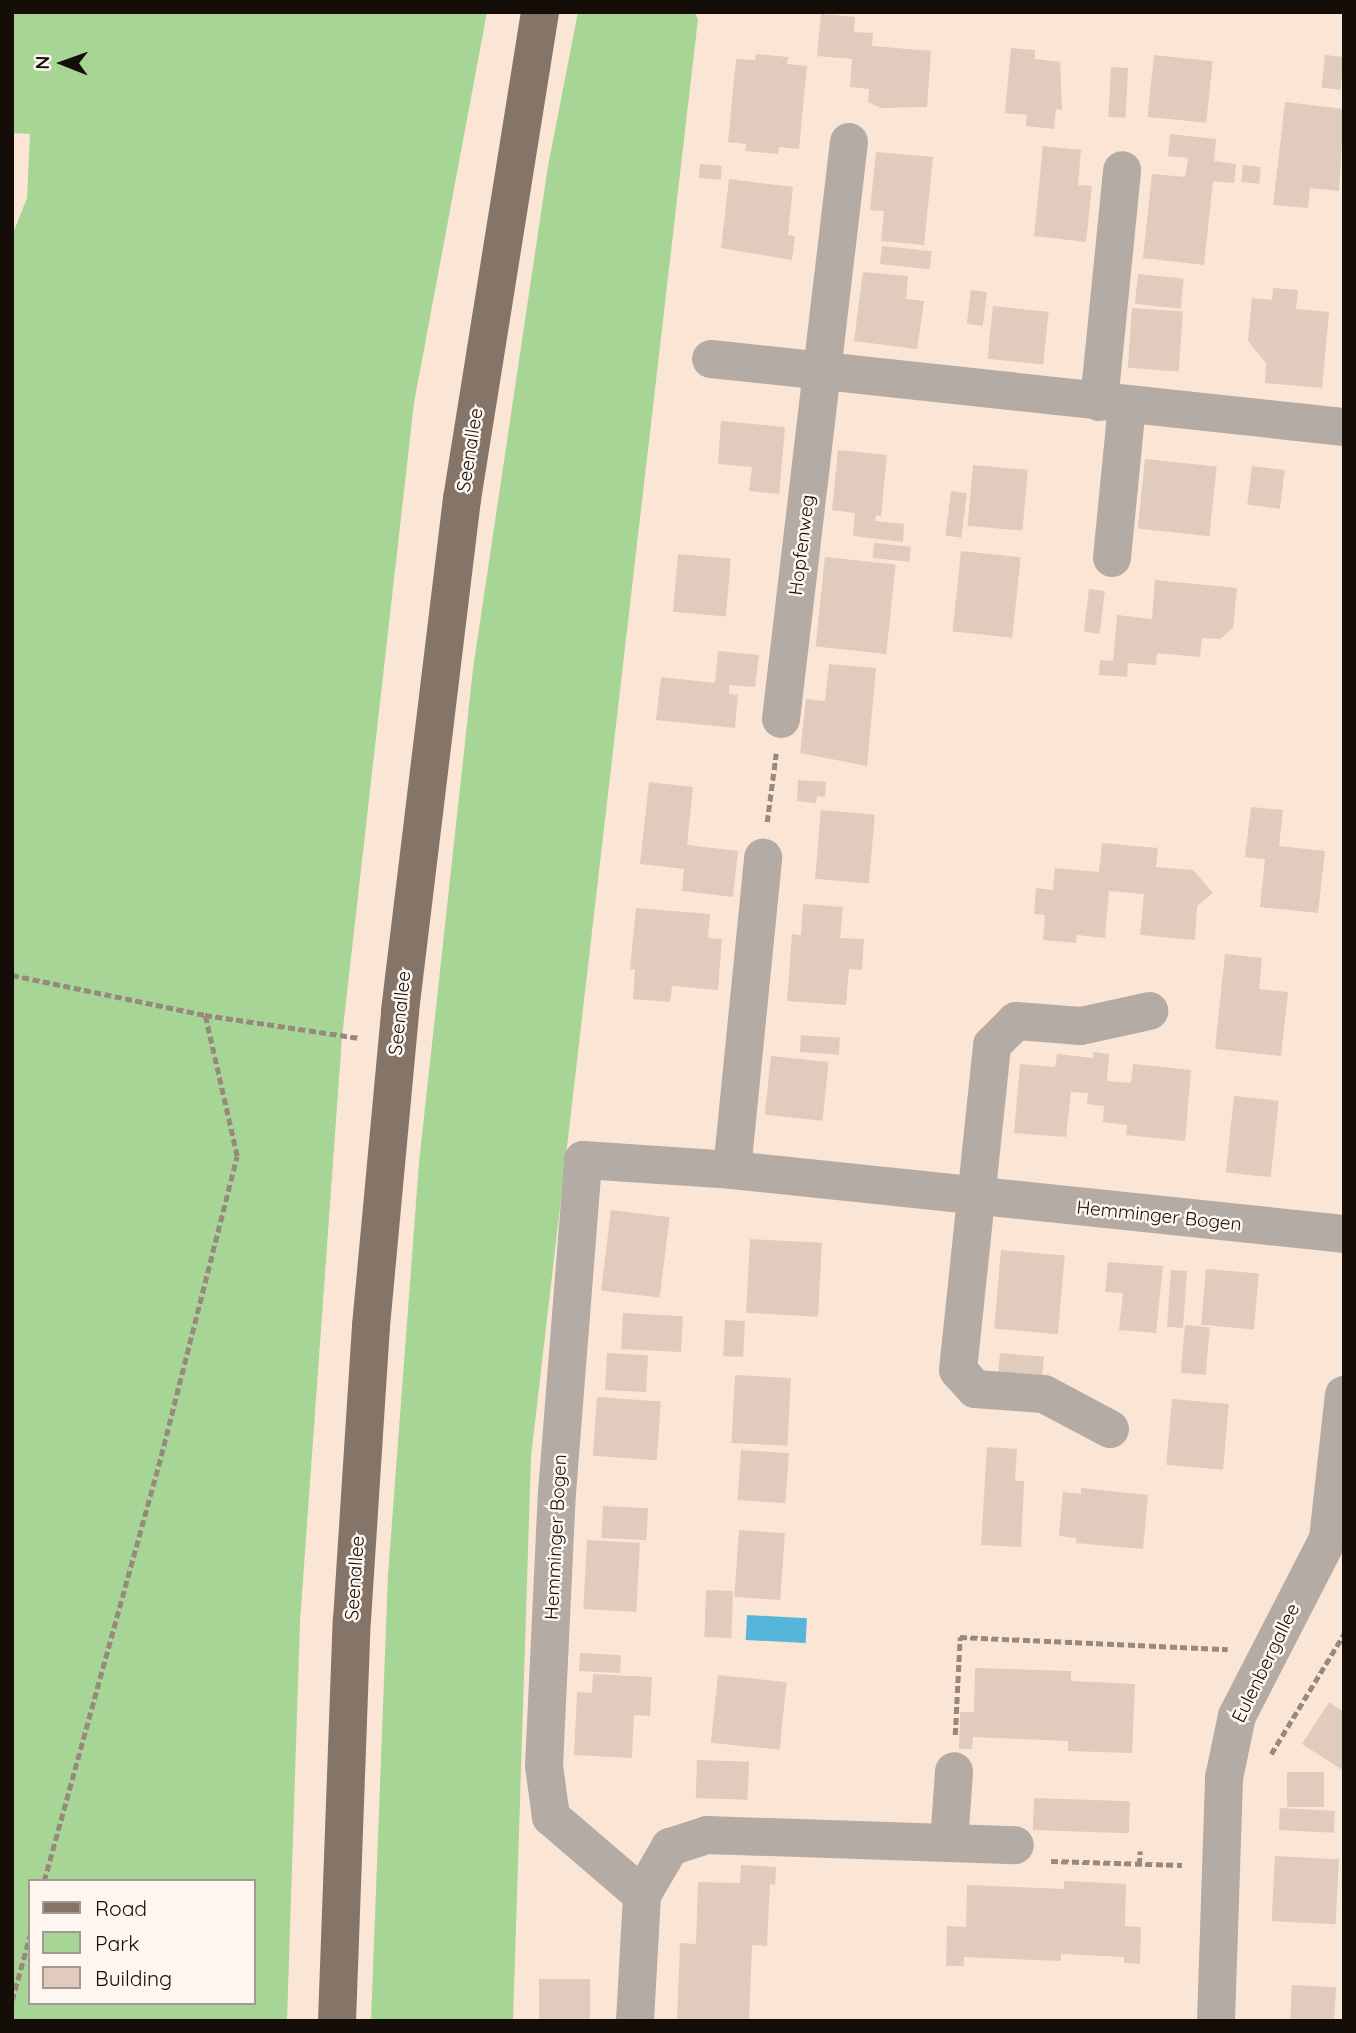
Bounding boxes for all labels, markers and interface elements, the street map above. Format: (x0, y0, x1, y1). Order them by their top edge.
north arrow (28, 28, 98, 98)
text: N (30, 55, 54, 70)
street label: Seenallee (452, 406, 488, 494)
street label: Hopfenweg (785, 493, 819, 597)
street label: Seenallee (384, 970, 416, 1056)
street label: Hemminger Bogen (1075, 1196, 1243, 1236)
street label: Hemminger Bogen (540, 1454, 572, 1620)
street label: Seenallee (341, 1535, 369, 1621)
street label: Eulenbergallee (1227, 1600, 1305, 1726)
legend (28, 1879, 256, 2005)
text: Road (95, 1895, 147, 1921)
text: Park (95, 1930, 139, 1956)
text: Building (95, 1965, 172, 1991)

